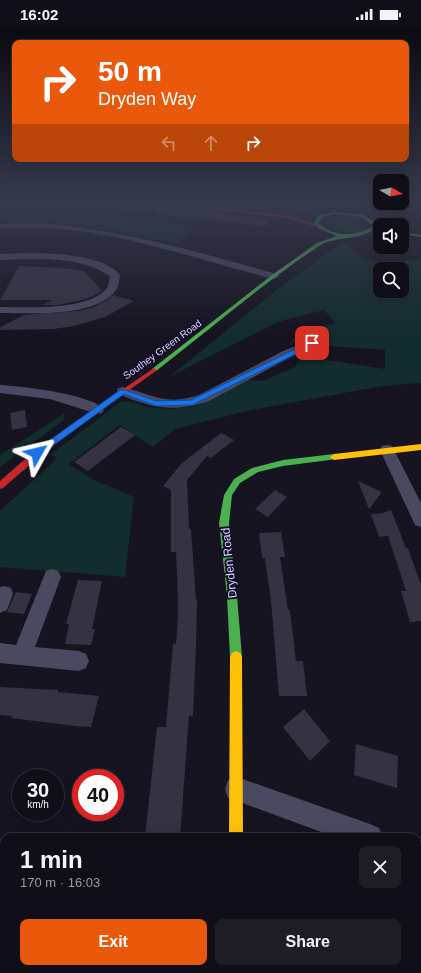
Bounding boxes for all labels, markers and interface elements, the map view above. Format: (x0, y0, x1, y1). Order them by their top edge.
text: 16:02 (20, 6, 58, 23)
icon: right (32, 56, 84, 108)
text: 50 m (98, 56, 162, 87)
text: Dryden Way (98, 89, 196, 109)
icon: left (158, 132, 180, 154)
icon: ahead (200, 132, 222, 154)
icon: right (242, 132, 264, 154)
north arrow (373, 174, 409, 210)
map controls (373, 174, 409, 298)
button: sound (373, 218, 409, 254)
button: search (373, 262, 409, 298)
street label: Southey Green Road (121, 317, 204, 381)
pin (295, 326, 329, 360)
icon: arrive (301, 332, 323, 354)
position arrow (16, 432, 58, 474)
street label: Dryden Road (218, 527, 240, 599)
speed limit sign: 40 (72, 769, 124, 821)
text: 30 (27, 779, 49, 801)
text: km/h (27, 799, 49, 810)
text: 1 min (20, 846, 83, 873)
button: close (359, 846, 401, 888)
text: 170 m · 16:03 (20, 875, 100, 890)
button: Exit (20, 919, 207, 965)
button: Share (215, 919, 401, 965)

